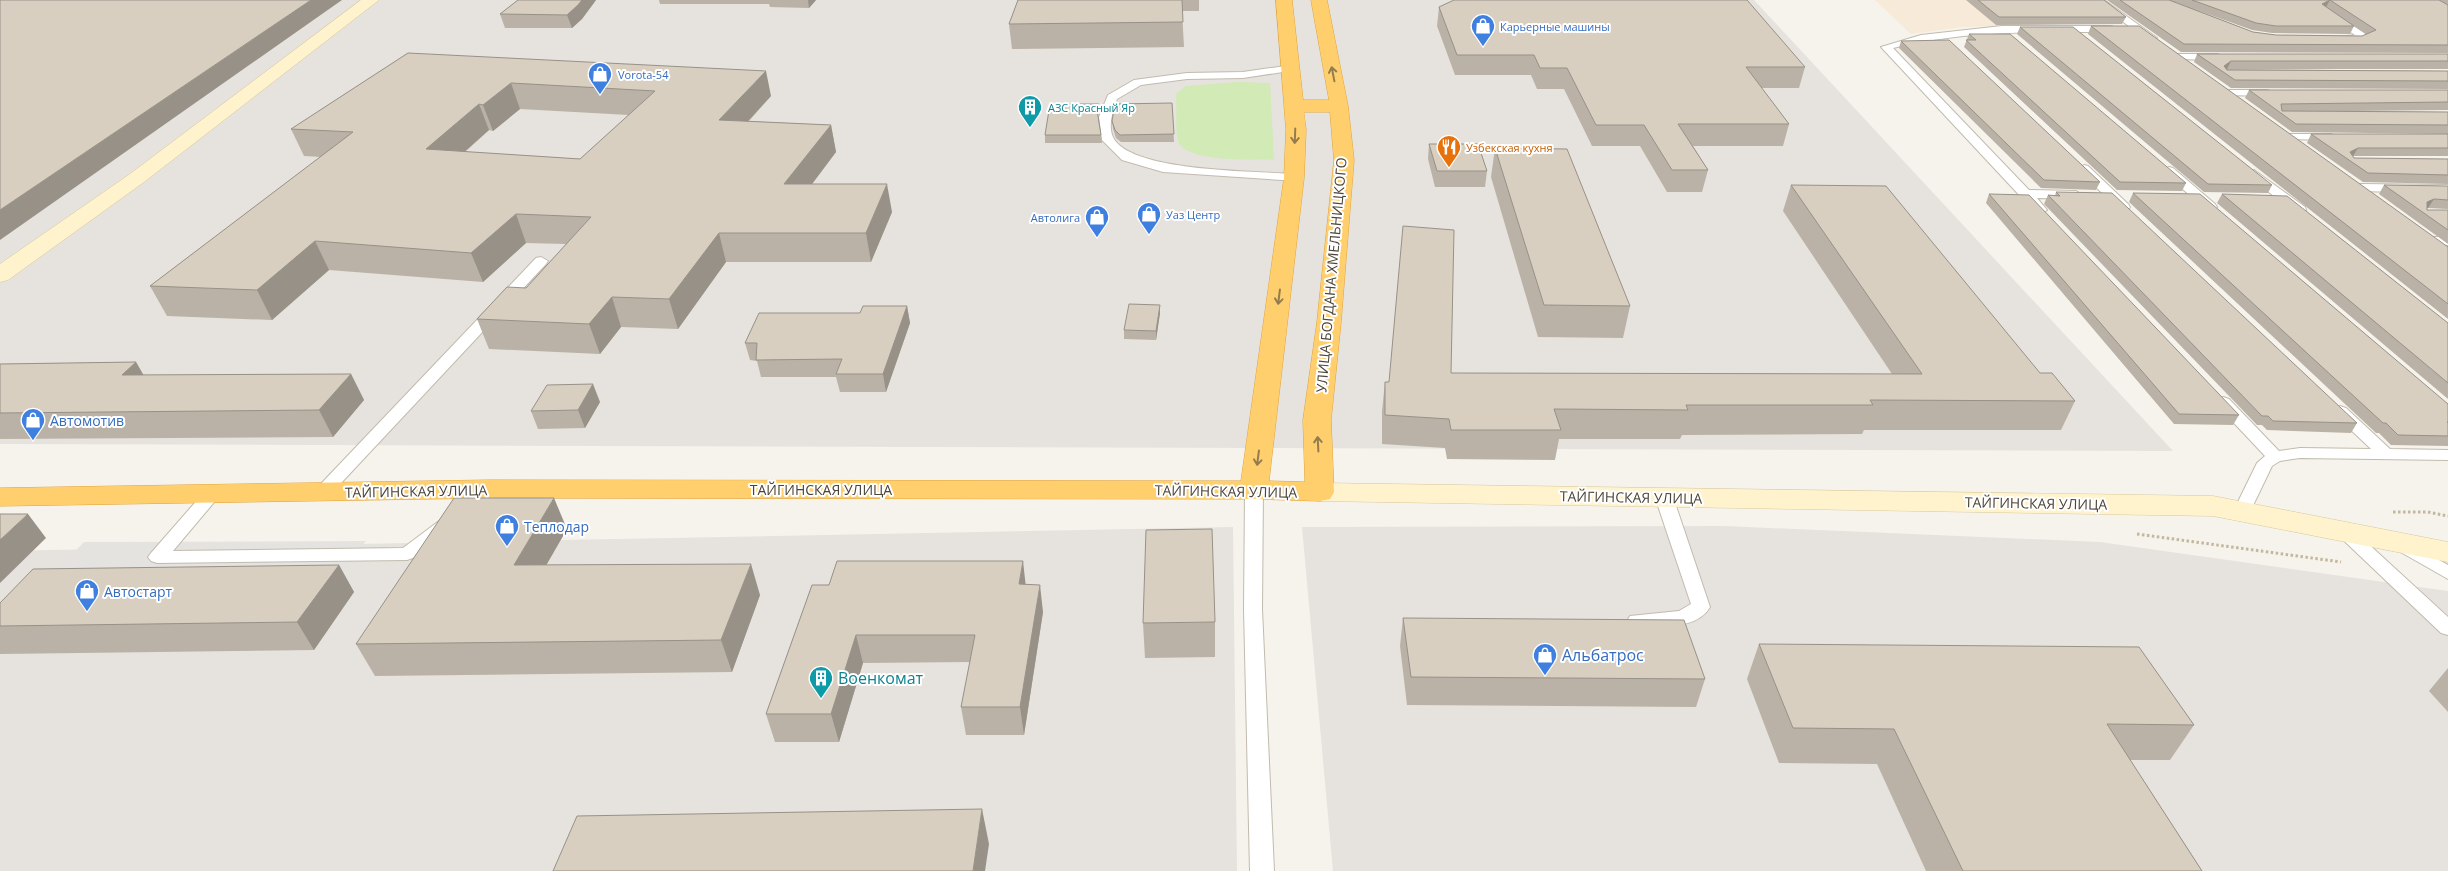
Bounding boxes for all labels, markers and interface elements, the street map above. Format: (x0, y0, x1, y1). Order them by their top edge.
shop icon: Карьерные машины (1470, 13, 1496, 47)
place label: Карьерные машины (1500, 19, 1610, 34)
shop icon: Vorota-54 (587, 61, 613, 95)
one-way arrow (1327, 66, 1337, 82)
place label: Vorota-54 (618, 67, 669, 82)
building icon: АЗС Красный Яр (1017, 94, 1043, 128)
place label: АЗС Красный Яр (1048, 100, 1135, 115)
one-way arrow (1291, 127, 1300, 143)
restaurant icon: Узбекская кухня (1436, 134, 1462, 168)
place label: Узбекская кухня (1466, 140, 1553, 155)
street label: УЛИЦА БОГДАНА ХМЕЛЬНИЦКОГО (1311, 157, 1351, 393)
shop icon: Уаз Центр (1136, 201, 1162, 235)
shop icon: Автолига (1084, 204, 1110, 238)
place label: Уаз Центр (1166, 207, 1221, 222)
place label: Автолига (1031, 210, 1080, 225)
one-way arrow (1274, 289, 1284, 305)
shop icon: Автомотив (20, 407, 46, 441)
place label: Автомотив (50, 411, 124, 430)
one-way arrow (1313, 436, 1323, 452)
one-way arrow (1253, 450, 1263, 466)
street label: ТАЙГИНСКАЯ УЛИЦА (345, 480, 488, 502)
street label: ТАЙГИНСКАЯ УЛИЦА (750, 480, 892, 499)
street label: ТАЙГИНСКАЯ УЛИЦА (1155, 480, 1298, 502)
street label: ТАЙГИНСКАЯ УЛИЦА (1560, 486, 1703, 508)
street label: ТАЙГИНСКАЯ УЛИЦА (1965, 492, 2108, 514)
shop icon: Теплодар (494, 513, 520, 547)
place label: Теплодар (524, 517, 589, 536)
shop icon: Автостарт (74, 578, 100, 612)
place label: Автостарт (104, 582, 173, 601)
shop icon: Альбатрос (1532, 642, 1558, 676)
place label: Альбатрос (1562, 644, 1644, 666)
building icon: Военкомат (808, 665, 834, 699)
place label: Военкомат (838, 667, 924, 689)

